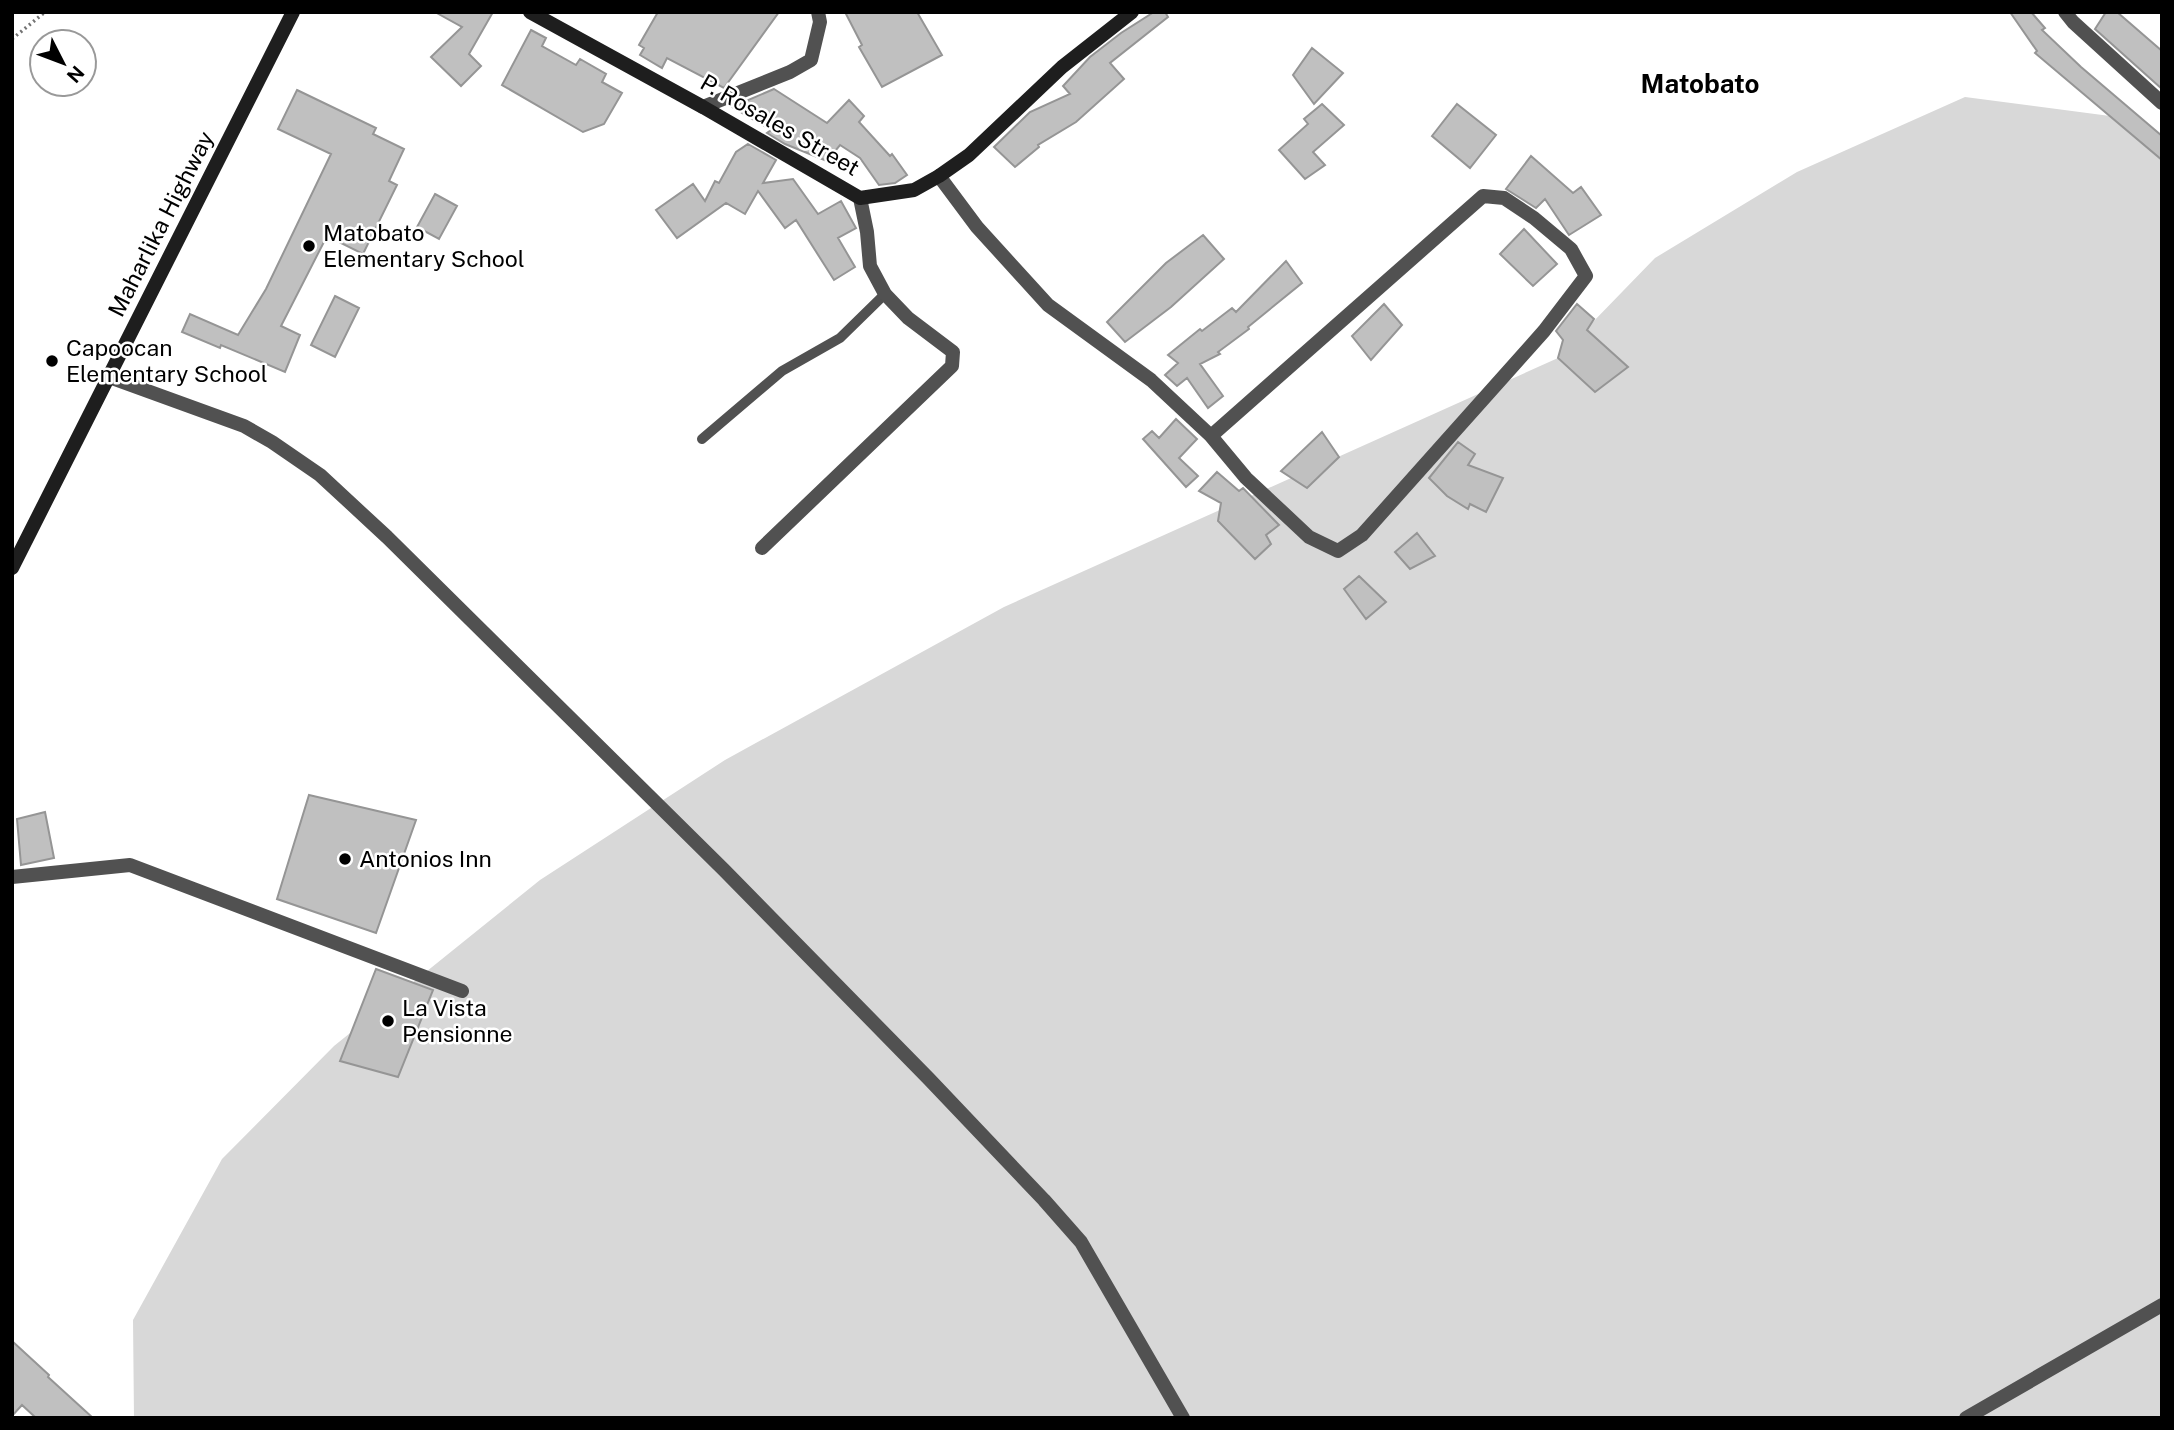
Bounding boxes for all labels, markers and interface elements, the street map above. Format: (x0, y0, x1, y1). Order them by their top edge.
north arrow (28, 28, 98, 98)
text: N (62, 61, 89, 87)
street label: P. Rosales Street (696, 68, 865, 181)
district label: Matobato (1641, 68, 1759, 99)
street label: Maharlika Highway (102, 127, 219, 321)
place label: Matobato Elementary School (323, 219, 525, 272)
marker: Matobato Elementary School (301, 238, 317, 254)
place label: Capoocan Elementary School (66, 334, 268, 387)
marker: Capoocan Elementary School (44, 353, 60, 369)
place label: Antonios Inn (359, 845, 492, 872)
marker: Antonios Inn (337, 851, 353, 867)
place label: La Vista Pensionne (402, 994, 513, 1047)
marker: La Vista Pensionne (380, 1013, 396, 1029)

